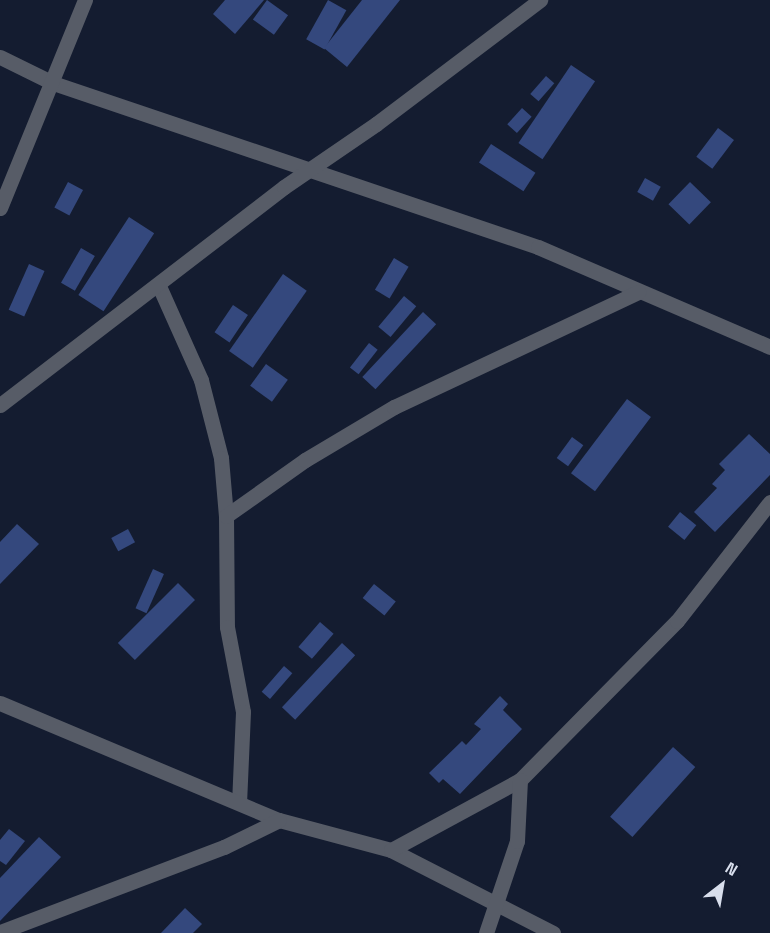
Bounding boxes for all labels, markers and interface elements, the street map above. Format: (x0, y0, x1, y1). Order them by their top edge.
north arrow (692, 855, 752, 915)
text: N (722, 857, 742, 881)

